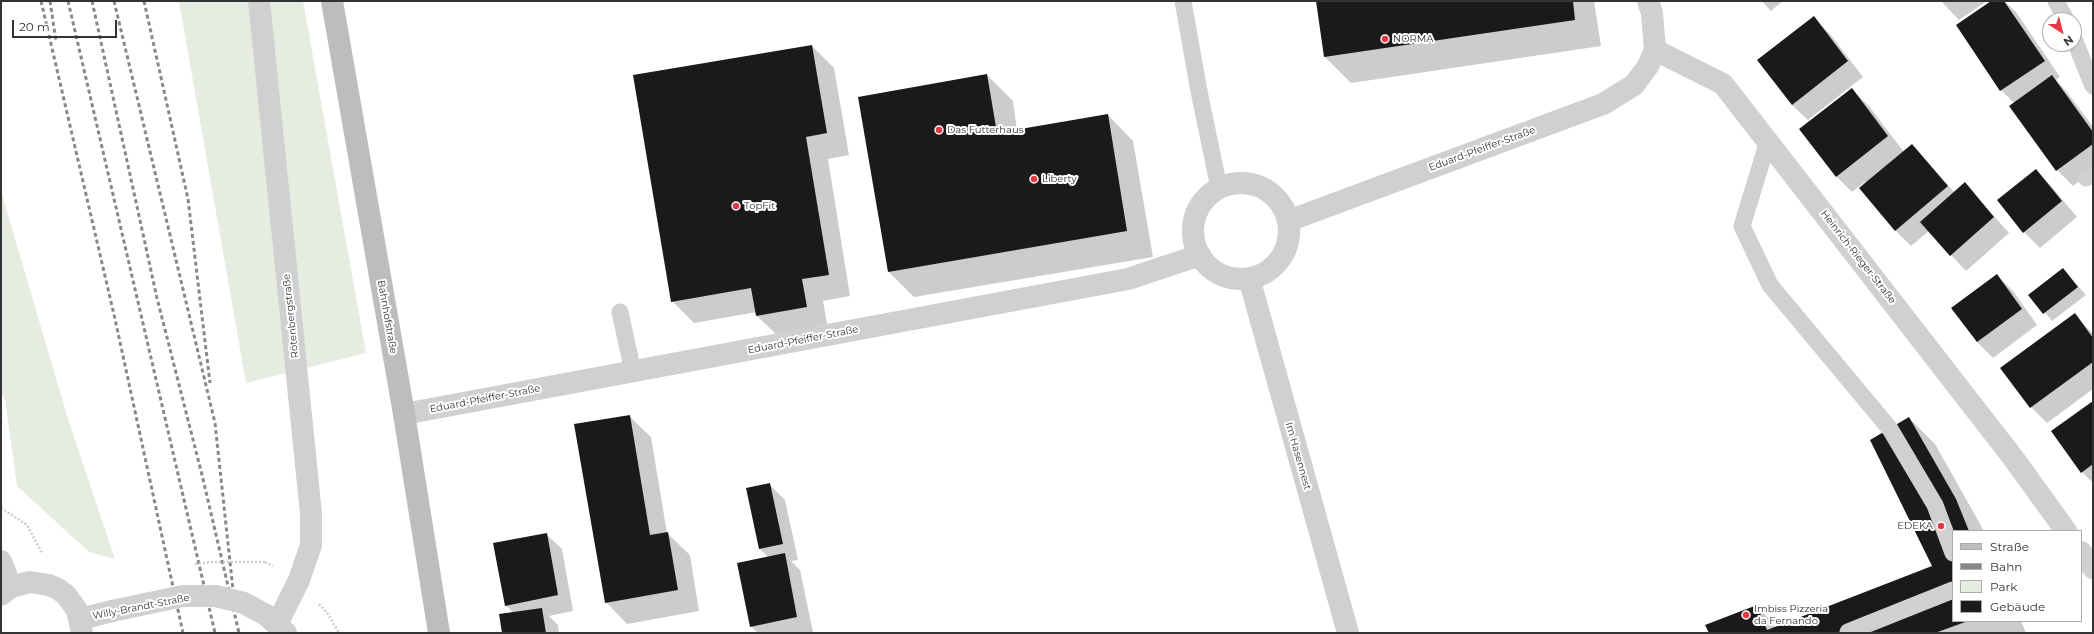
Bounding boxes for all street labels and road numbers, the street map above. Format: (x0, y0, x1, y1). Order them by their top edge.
street label: Eduard-Pfeiffer-Straße (1427, 124, 1537, 174)
street label: Heinrich-Rieger-Straße (1818, 208, 1898, 306)
street label: Rötenbergstraße (281, 273, 301, 359)
street label: Bahnhofstraße (375, 279, 399, 355)
street label: Eduard-Pfeiffer-Straße (747, 323, 859, 357)
street label: Eduard-Pfeiffer-Straße (429, 382, 541, 416)
street label: Im Hasennest (1283, 421, 1313, 491)
street label: Willy-Brandt-Straße (91, 592, 191, 622)

